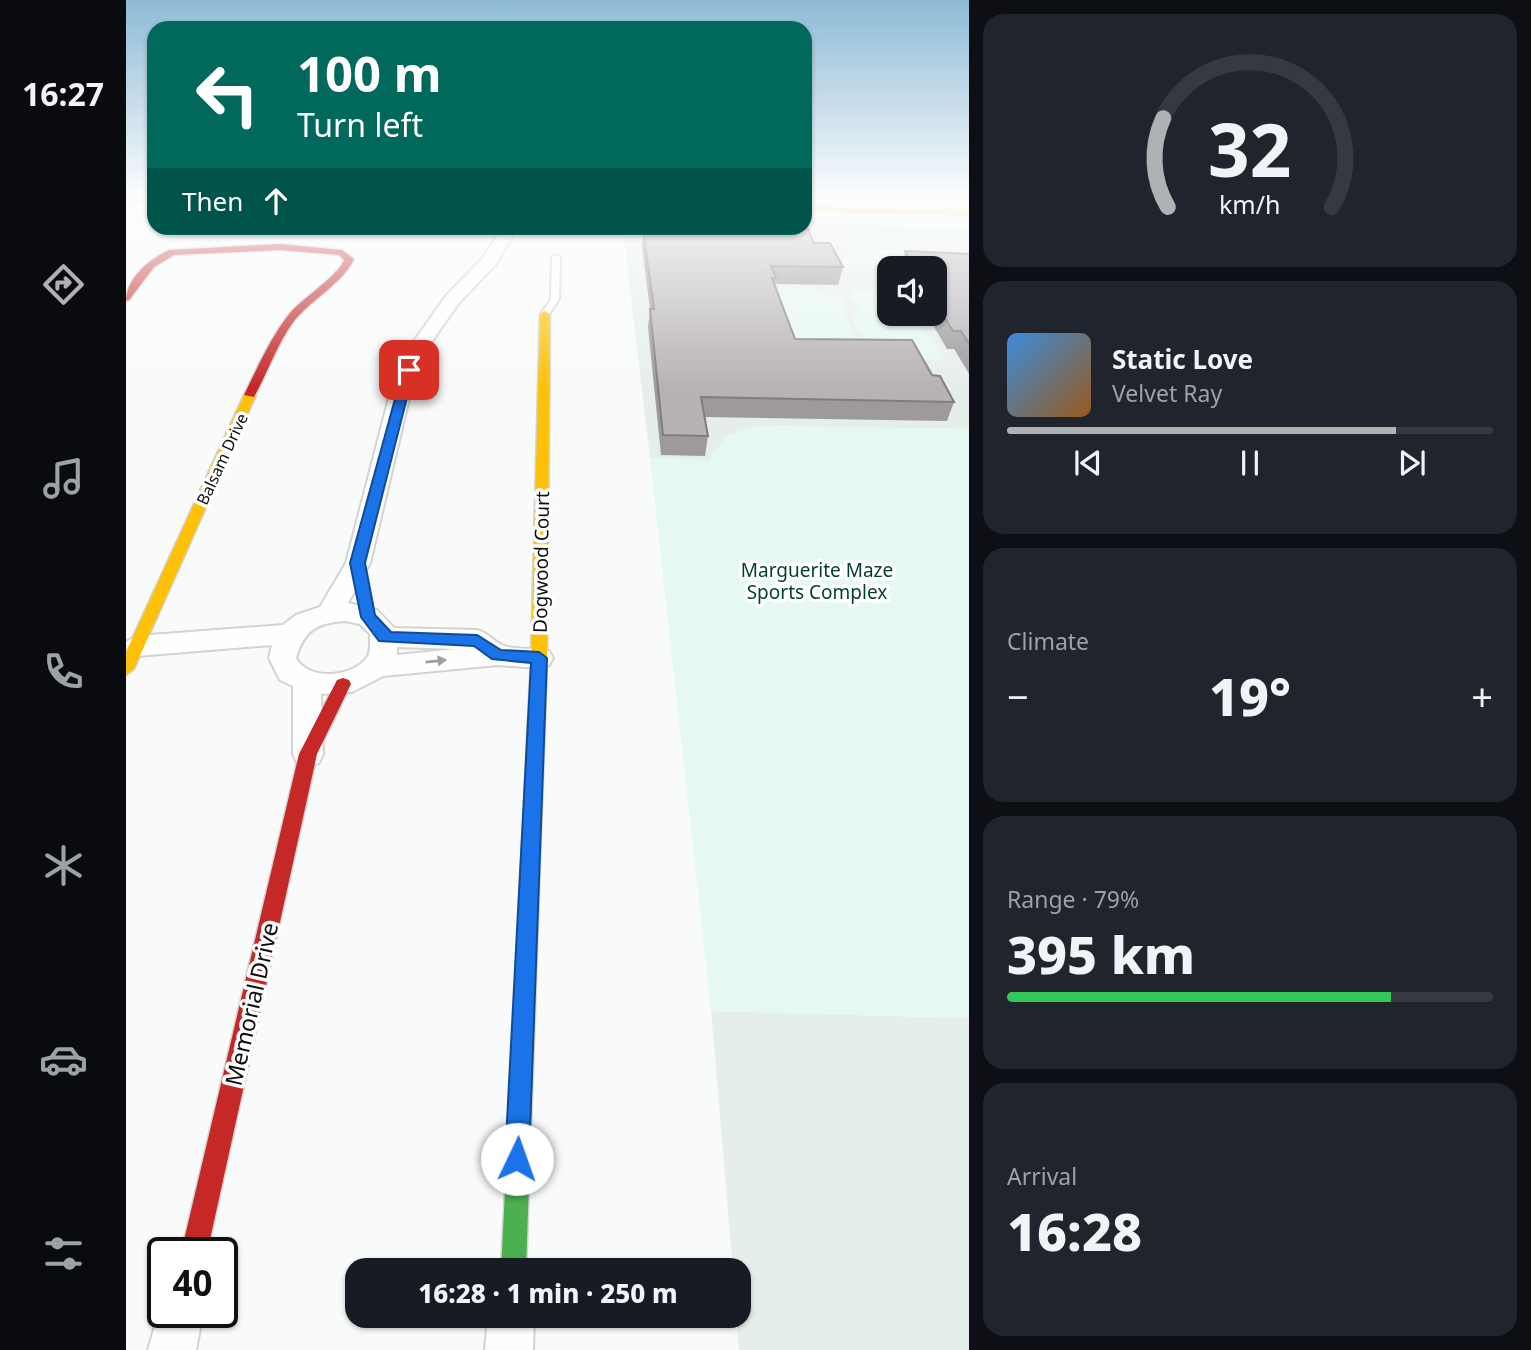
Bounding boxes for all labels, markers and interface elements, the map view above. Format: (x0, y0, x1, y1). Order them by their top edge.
text: 100 m (297, 40, 442, 106)
icon: left (182, 49, 273, 140)
text: 16:27 (22, 72, 104, 115)
text: 32 (1208, 99, 1292, 198)
text: Turn left (297, 103, 423, 146)
icon: ahead (257, 182, 295, 220)
text: Then (182, 183, 243, 219)
text: km/h (1219, 186, 1281, 220)
map controls (877, 256, 947, 326)
button: sound (877, 256, 947, 326)
icon: directions (39, 260, 88, 309)
pin (379, 340, 439, 400)
text: Static Love (1112, 341, 1253, 377)
icon: arrive (390, 351, 428, 389)
text: Velvet Ray (1112, 377, 1222, 409)
street label: Balsam Drive (191, 410, 253, 508)
icon: previous (1069, 444, 1107, 482)
icon: pause (1231, 444, 1269, 482)
icon: next (1393, 444, 1431, 482)
icon: music (39, 454, 88, 503)
street label: Dogwood Court (527, 491, 555, 633)
park label: Marguerite Maze Sports Complex (741, 557, 893, 605)
text: Climate (1007, 625, 1089, 657)
icon: phone (39, 647, 88, 696)
one-way arrow (425, 655, 447, 666)
text: 19° (1209, 660, 1291, 731)
text: − (1007, 670, 1029, 722)
text: + (1471, 670, 1493, 722)
icon: climate (39, 841, 88, 890)
text: Range · 79% (1007, 883, 1139, 915)
text: 395 km (1007, 918, 1195, 989)
street label: Memorial Drive (217, 919, 285, 1089)
icon: car (39, 1035, 88, 1084)
position arrow (480, 1122, 554, 1196)
text: Arrival (1007, 1160, 1077, 1192)
text: 16:28 (1007, 1195, 1142, 1266)
icon: filters (39, 1229, 88, 1278)
speed limit sign: 40 (147, 1237, 238, 1328)
text: 16:28 · 1 min · 250 m (418, 1275, 678, 1311)

